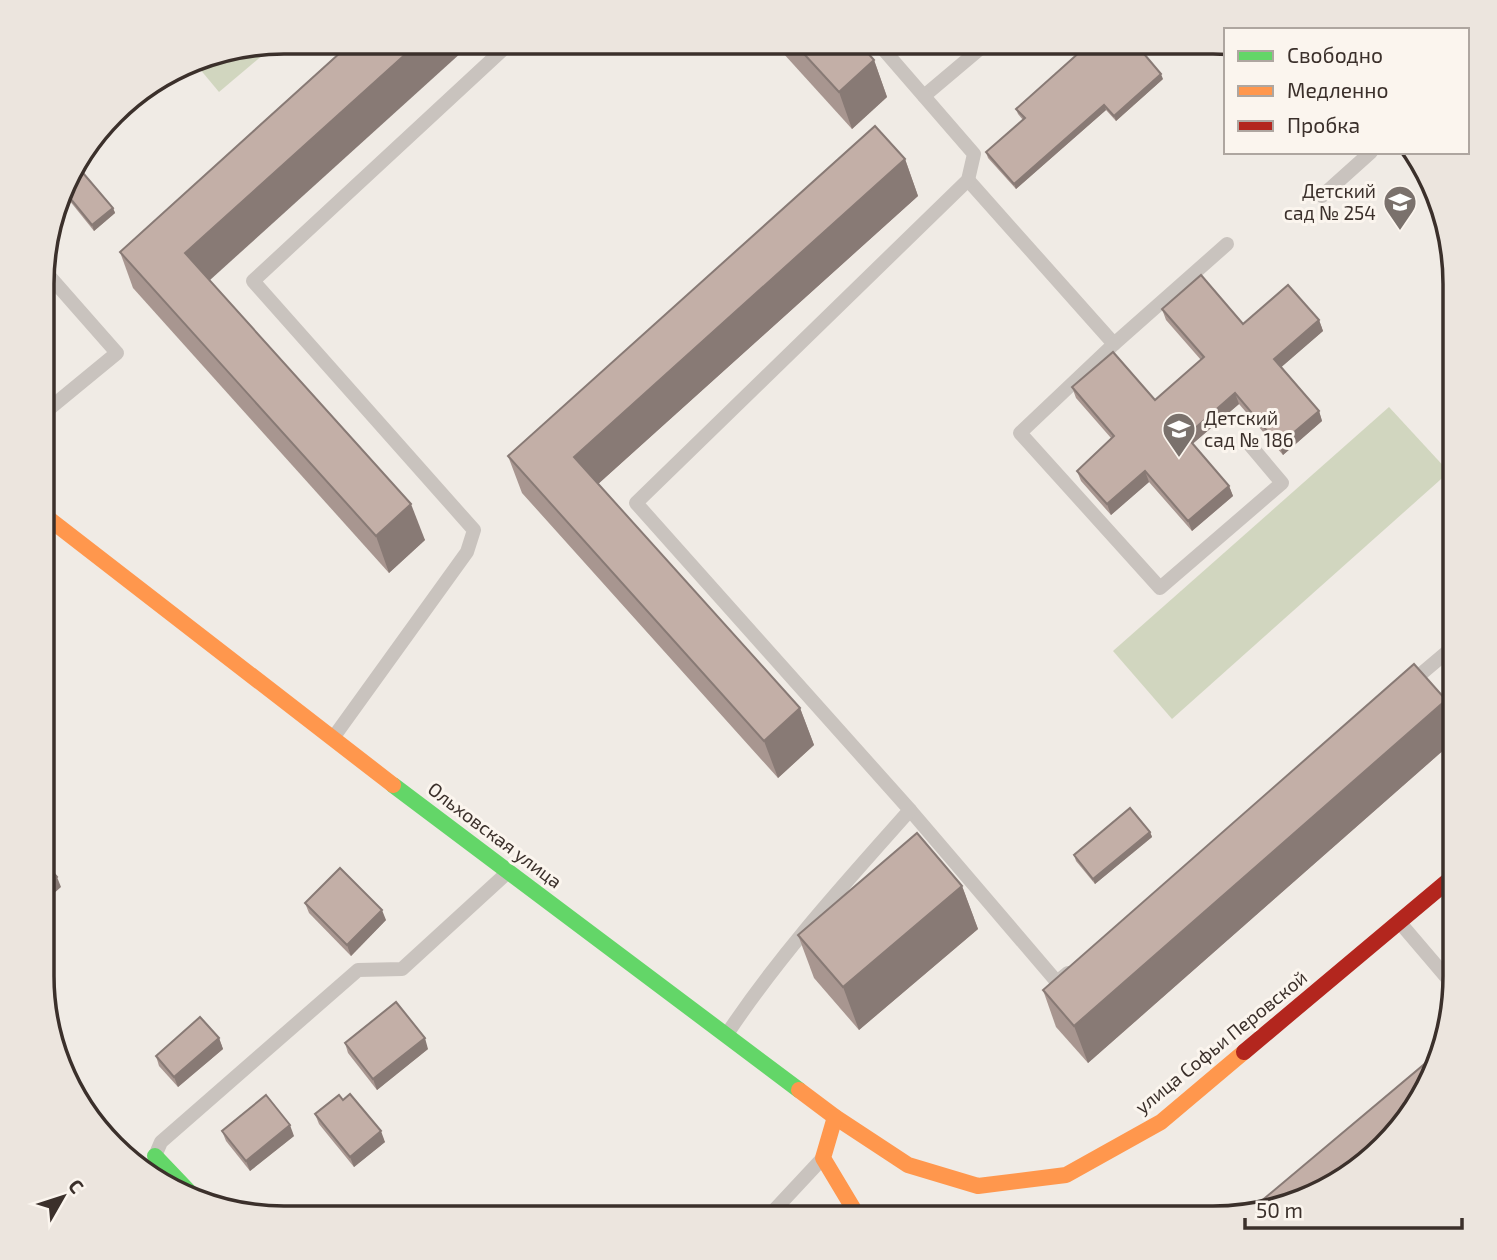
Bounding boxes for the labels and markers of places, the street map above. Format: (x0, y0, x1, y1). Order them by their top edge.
place label: Детский сад № 254 (1284, 179, 1376, 224)
school or university icon: Детский сад № 254 (1381, 183, 1419, 232)
place label: Детский сад № 186 (1204, 406, 1294, 451)
school or university icon: Детский сад № 186 (1160, 410, 1198, 459)

